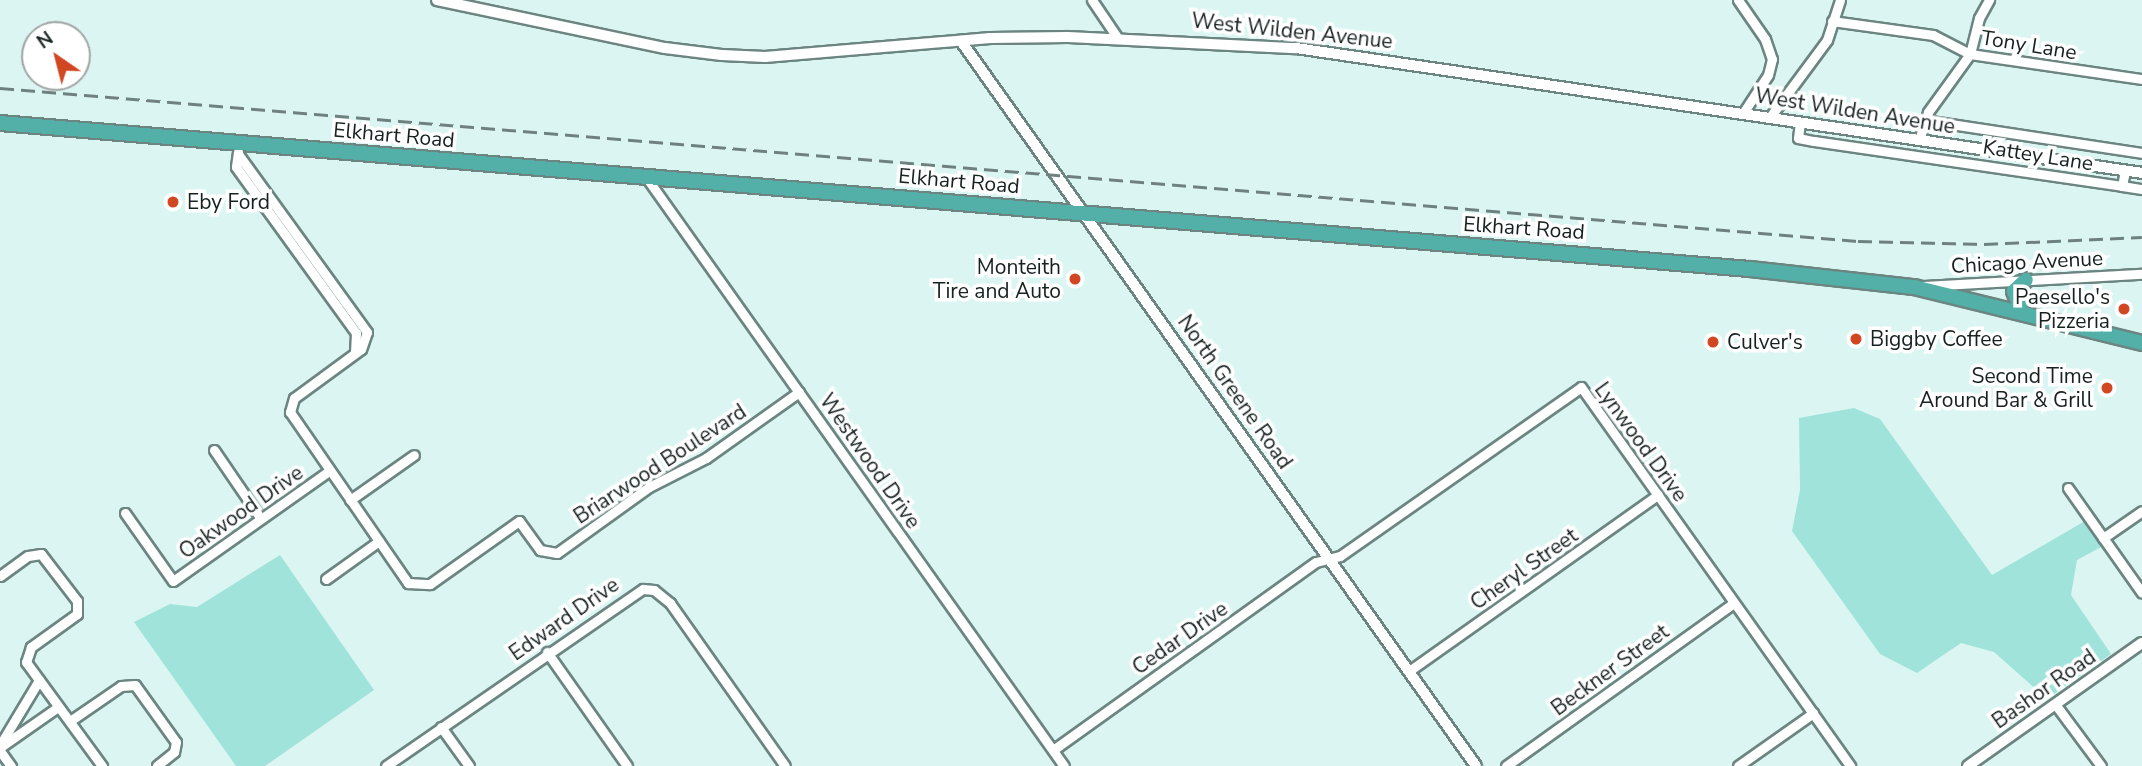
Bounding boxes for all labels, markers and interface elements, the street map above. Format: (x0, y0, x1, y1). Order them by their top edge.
street label: West Wilden Avenue (1190, 8, 1394, 54)
north arrow (21, 21, 91, 91)
street label: Tony Lane (1979, 25, 2079, 65)
text: N (32, 26, 58, 55)
street label: West Wilden Avenue (1753, 83, 1957, 139)
street label: Elkhart Road (332, 117, 456, 153)
street label: Kattey Lane (1981, 134, 2095, 176)
street label: Elkhart Road (897, 163, 1021, 199)
place label: Eby Ford (187, 189, 270, 215)
marker: Eby Ford (165, 194, 181, 210)
street label: Elkhart Road (1462, 211, 1586, 245)
street label: Chicago Avenue (1950, 245, 2104, 279)
place label: Monteith Tire and Auto (933, 254, 1061, 304)
marker: Monteith Tire and Auto (1067, 271, 1083, 287)
place label: Paesello's Pizzeria (2015, 284, 2110, 334)
marker: Paesello's Pizzeria (2116, 301, 2132, 317)
street label: North Greene Road (1172, 310, 1298, 474)
place label: Biggby Coffee (1870, 326, 2003, 352)
place label: Culver's (1727, 329, 1803, 355)
marker: Biggby Coffee (1848, 331, 1864, 347)
marker: Culver's (1705, 334, 1721, 350)
place label: Second Time Around Bar & Grill (1919, 363, 2093, 413)
street label: Lynwood Drive (1589, 377, 1693, 507)
marker: Second Time Around Bar & Grill (2099, 380, 2115, 396)
street label: Westwood Drive (814, 389, 926, 533)
street label: Briarwood Boulevard (569, 399, 751, 529)
street label: Oakwood Drive (174, 460, 308, 564)
street label: Cheryl Street (1466, 523, 1582, 615)
street label: Edward Drive (504, 572, 624, 666)
street label: Cedar Drive (1127, 596, 1233, 680)
street label: Beckner Street (1546, 619, 1674, 721)
street label: Bashor Road (1987, 644, 2101, 734)

